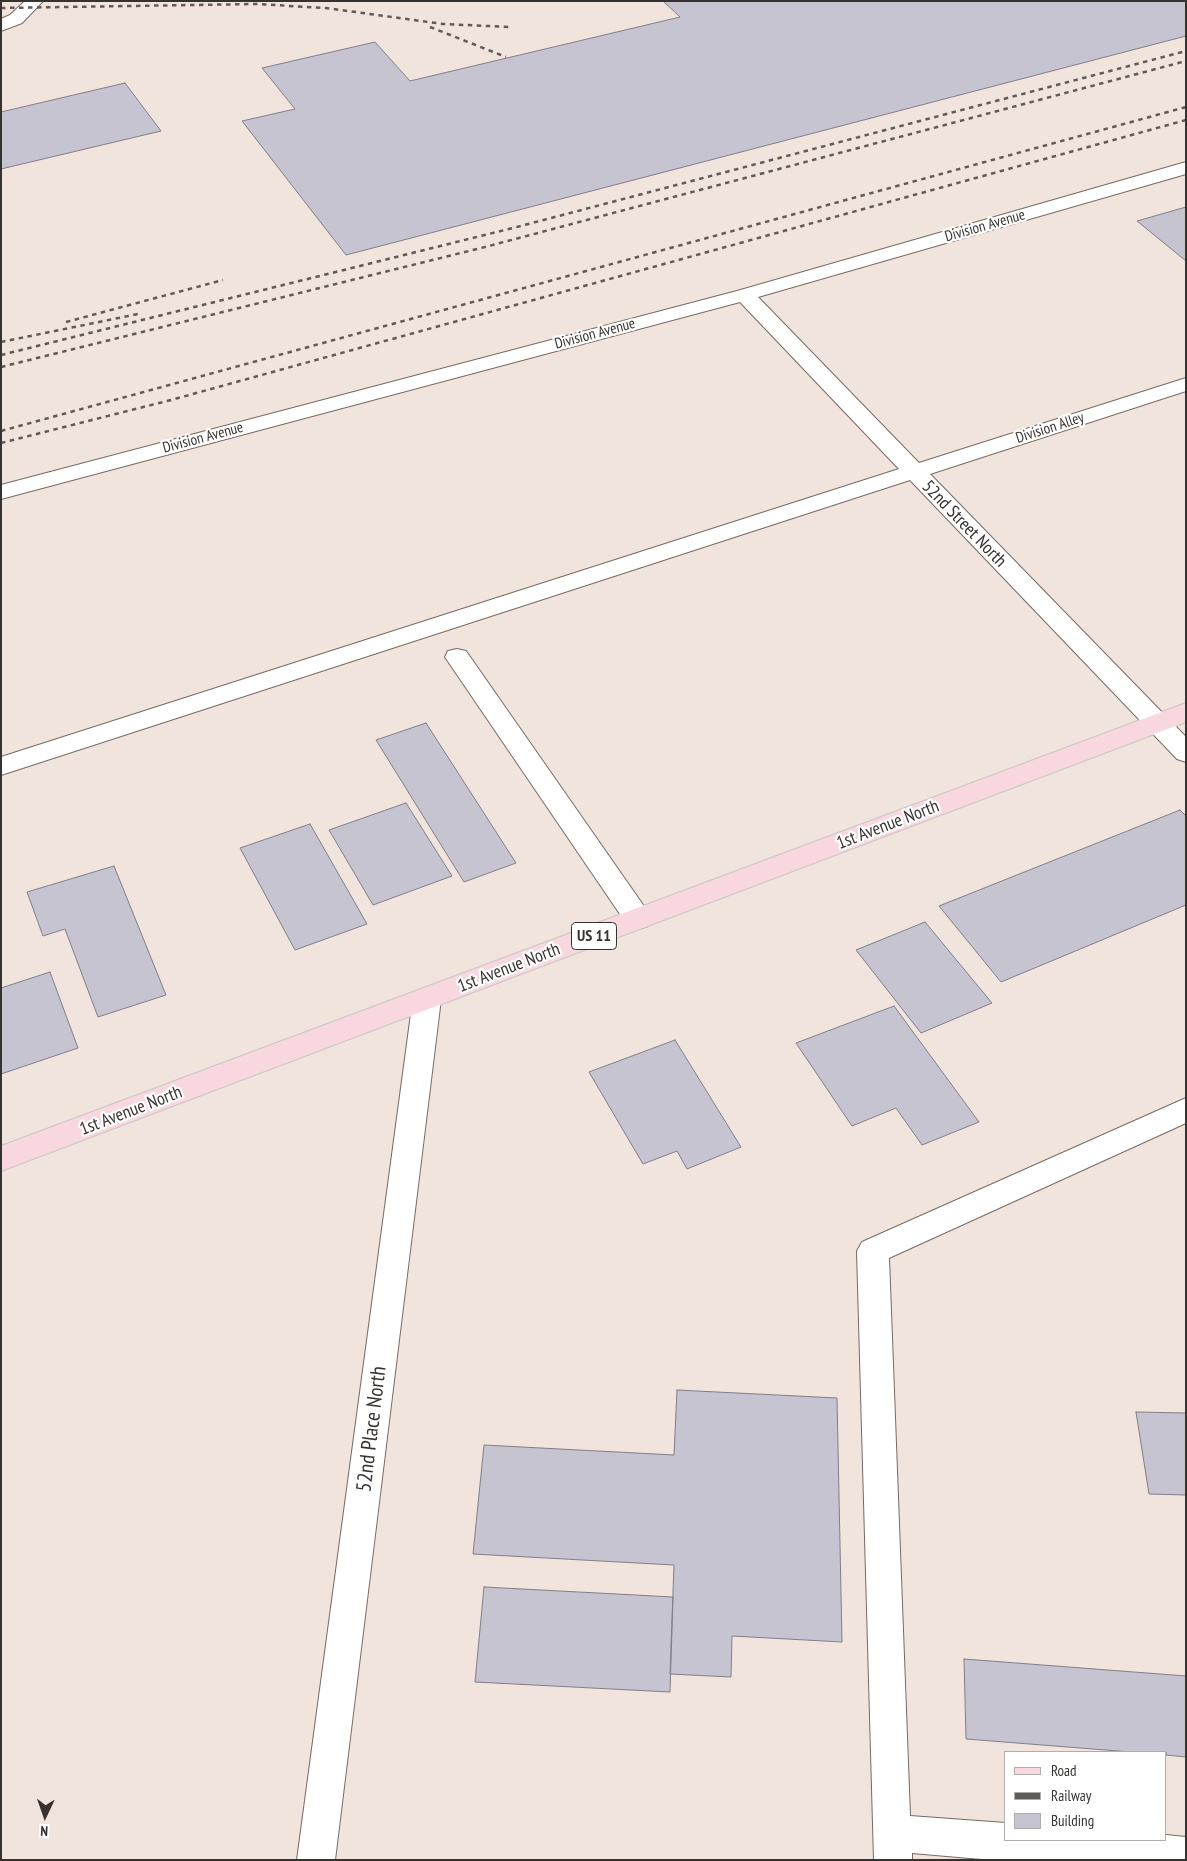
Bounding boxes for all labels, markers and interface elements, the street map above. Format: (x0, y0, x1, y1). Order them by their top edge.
street label: Division Avenue (943, 206, 1027, 246)
street label: Division Avenue (553, 315, 637, 353)
street label: Division Alley (1014, 409, 1086, 447)
street label: Division Avenue (161, 419, 245, 457)
street label: 52nd Street North (917, 476, 1011, 572)
street label: 1st Avenue North (834, 796, 942, 854)
road number: US 11 (572, 922, 616, 949)
street label: 1st Avenue North (455, 939, 563, 997)
street label: 1st Avenue North (77, 1082, 185, 1140)
street label: 52nd Place North (352, 1365, 392, 1493)
legend (1004, 1751, 1167, 1841)
text: Road (1051, 1761, 1077, 1780)
text: Railway (1051, 1786, 1091, 1805)
north arrow (20, 1791, 70, 1841)
text: Building (1051, 1811, 1094, 1830)
text: N (40, 1822, 48, 1840)

